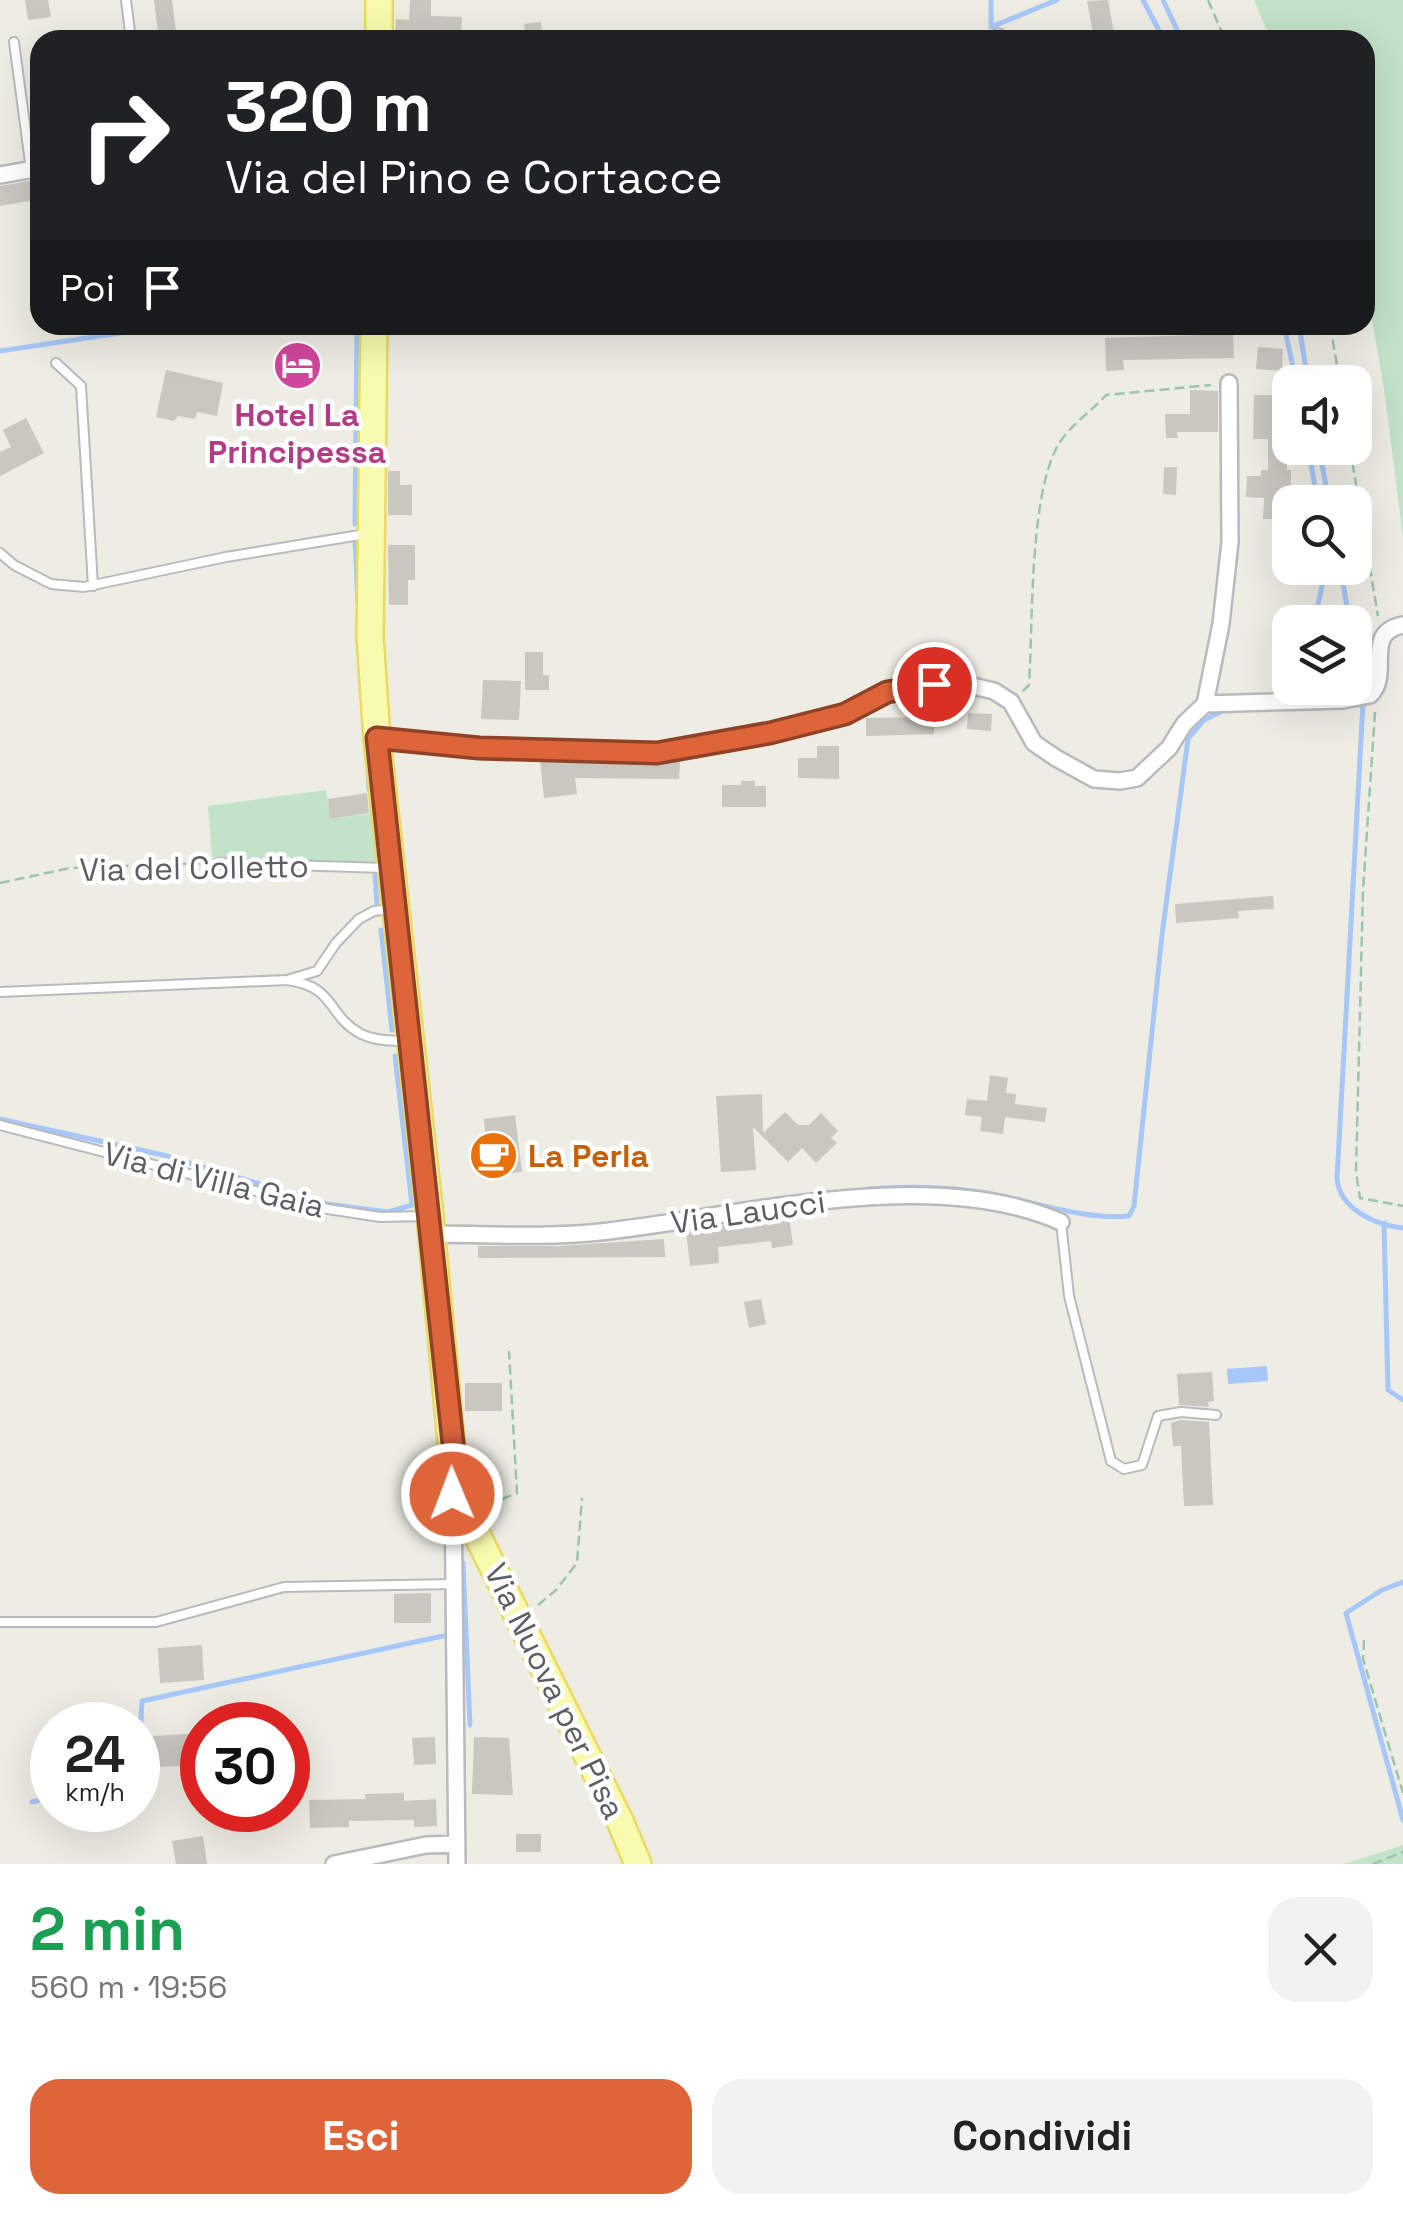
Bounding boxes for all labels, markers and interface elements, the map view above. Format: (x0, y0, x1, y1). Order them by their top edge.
text: 320 m (225, 62, 432, 151)
icon: right (60, 70, 190, 200)
text: Via del Pino e Cortacce (225, 149, 723, 206)
icon: arrive (135, 260, 190, 315)
text: Poi (60, 264, 115, 312)
hotel icon: Hotel La Principessa (271, 339, 323, 391)
map controls (1272, 365, 1372, 705)
button: sound (1272, 365, 1372, 465)
place label: Hotel La Principessa (208, 395, 386, 472)
button: search (1272, 485, 1372, 585)
button: layers (1272, 605, 1372, 705)
pin (892, 642, 977, 727)
icon: arrive (907, 657, 962, 712)
street label: Via del Colletto (79, 846, 309, 890)
cafe icon: La Perla (467, 1130, 519, 1182)
street label: Via di Villa Gaia (99, 1133, 329, 1227)
place label: La Perla (528, 1136, 649, 1176)
street label: Via Laucci (668, 1181, 828, 1243)
position arrow (400, 1442, 504, 1546)
street label: Via Nuova per Pisa (476, 1557, 634, 1825)
speed limit sign: 30 (180, 1702, 310, 1832)
text: 24 (65, 1723, 125, 1787)
text: km/h (65, 1776, 125, 1808)
text: 2 min (30, 1891, 185, 1968)
button: close (1268, 1897, 1373, 2002)
text: 560 m · 19:56 (30, 1967, 227, 2007)
button: Esci (30, 2079, 692, 2194)
button: Condividi (712, 2079, 1373, 2194)

